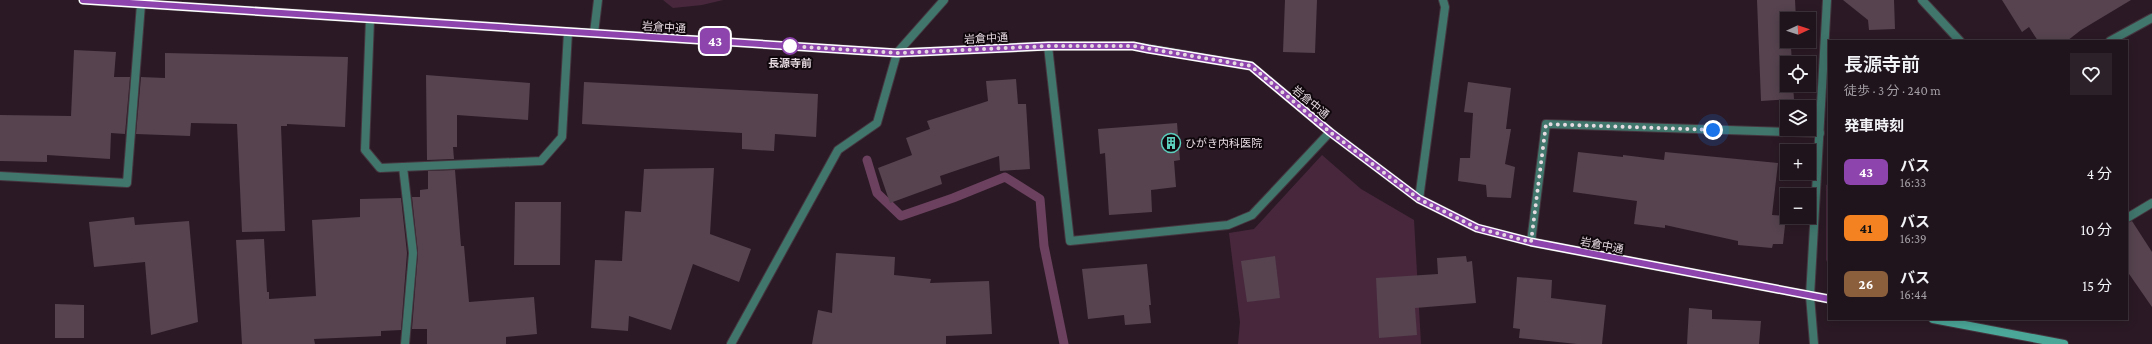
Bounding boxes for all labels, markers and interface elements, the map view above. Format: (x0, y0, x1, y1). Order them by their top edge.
north arrow (1780, 12, 1816, 48)
map controls (1780, 12, 1816, 224)
street label: 岩倉中通 (642, 19, 686, 35)
line badge: 43 (697, 28, 733, 54)
street label: 岩倉中通 (964, 31, 1008, 45)
text: 43 (708, 33, 722, 49)
marker: 長源寺前 (781, 37, 799, 55)
button: heart (2070, 53, 2112, 95)
text: 長源寺前 (1844, 54, 1920, 75)
button: locate (1780, 56, 1816, 92)
place label: 長源寺前 (768, 57, 812, 69)
street label: 岩倉中通 (1290, 83, 1332, 121)
text: 徒歩 · 3 分 · 240 m (1844, 83, 1941, 98)
button: layers (1780, 100, 1816, 136)
text: 発車時刻 (1844, 118, 1904, 134)
your location (1703, 120, 1723, 140)
building icon: ひがき内科医院 (1160, 132, 1182, 154)
place label: ひがき内科医院 (1185, 137, 1262, 149)
button: + (1780, 144, 1816, 180)
text: バス (1900, 158, 1930, 174)
text: 43 (1859, 164, 1873, 180)
text: 4 分 (2087, 166, 2112, 182)
text: 16:33 (1900, 175, 1926, 190)
button: − (1780, 188, 1816, 224)
text: バス (1900, 214, 1930, 230)
text: 41 (1860, 220, 1872, 236)
text: 10 分 (2081, 222, 2112, 238)
text: 16:39 (1900, 231, 1927, 246)
street label: 岩倉中通 (1579, 235, 1625, 255)
text: バス (1900, 270, 1930, 286)
text: 26 (1859, 276, 1873, 292)
text: 15 分 (2082, 278, 2112, 294)
text: 16:44 (1900, 287, 1927, 302)

